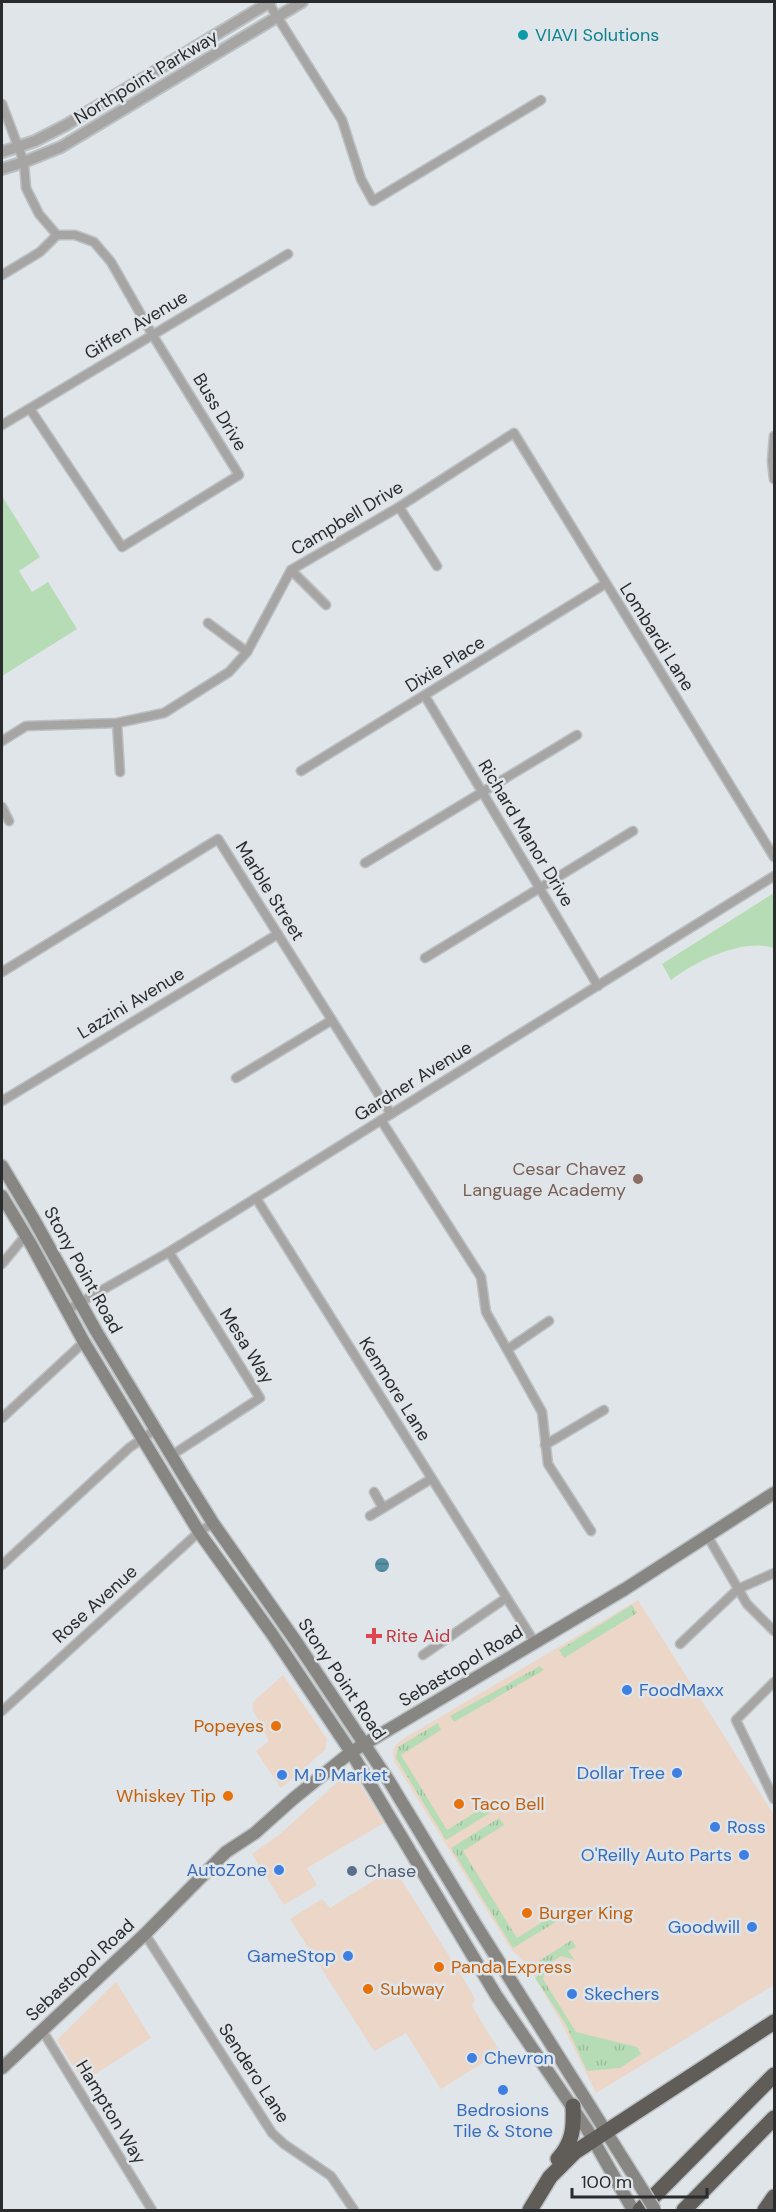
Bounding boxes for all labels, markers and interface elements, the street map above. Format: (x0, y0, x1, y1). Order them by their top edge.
place label: VIAVI Solutions (535, 23, 659, 47)
street label: Northpoint Parkway (69, 24, 223, 130)
marker: VIAVI Solutions (516, 28, 530, 42)
street label: Giffen Avenue (80, 285, 192, 365)
street label: Buss Drive (187, 369, 253, 455)
street label: Campbell Drive (286, 475, 408, 561)
street label: Lombardi Lane (614, 578, 700, 696)
street label: Dixie Place (401, 630, 489, 698)
street label: Richard Manor Drive (472, 755, 580, 911)
street label: Marble Street (230, 837, 310, 945)
street label: Lazzini Avenue (73, 962, 189, 1044)
street label: Gardner Avenue (350, 1035, 476, 1127)
place label: Cesar Chavez Language Academy (463, 1157, 626, 1202)
marker: Cesar Chavez Language Academy (631, 1172, 645, 1186)
street label: Stony Point Road (38, 1202, 128, 1338)
street label: Mesa Way (214, 1304, 280, 1388)
street label: Kenmore Lane (353, 1332, 437, 1446)
street label: Rose Avenue (48, 1560, 142, 1648)
street label: Stony Point Road (292, 1614, 392, 1744)
street label: Sebastopol Road (395, 1620, 527, 1712)
place label: Rite Aid (386, 1624, 450, 1648)
marker: Rite Aid (367, 1629, 381, 1643)
place label: FoodMaxx (639, 1678, 724, 1702)
marker: FoodMaxx (620, 1683, 634, 1697)
place label: Popeyes (194, 1714, 264, 1738)
marker: Popeyes (269, 1719, 283, 1733)
place label: Dollar Tree (577, 1761, 665, 1785)
place label: M D Market (294, 1763, 388, 1787)
marker: Dollar Tree (670, 1766, 684, 1780)
marker: M D Market (275, 1768, 289, 1782)
place label: Whiskey Tip (116, 1784, 216, 1808)
marker: Whiskey Tip (221, 1789, 235, 1803)
place label: Taco Bell (471, 1792, 544, 1816)
marker: Taco Bell (452, 1797, 466, 1811)
place label: Ross (727, 1815, 766, 1839)
marker: Ross (708, 1820, 722, 1834)
place label: O'Reilly Auto Parts (581, 1843, 732, 1867)
marker: O'Reilly Auto Parts (737, 1848, 751, 1862)
place label: AutoZone (186, 1858, 267, 1882)
place label: Chase (364, 1859, 416, 1883)
marker: AutoZone (272, 1863, 286, 1877)
marker: Chase (345, 1864, 359, 1878)
place label: Burger King (539, 1901, 633, 1925)
marker: Burger King (520, 1906, 534, 1920)
street label: Sebastopol Road (20, 1913, 140, 2027)
place label: Goodwill (668, 1915, 740, 1939)
marker: Goodwill (745, 1920, 759, 1934)
place label: GameStop (247, 1944, 336, 1968)
marker: GameStop (341, 1949, 355, 1963)
place label: Panda Express (451, 1955, 572, 1979)
marker: Panda Express (432, 1960, 446, 1974)
place label: Subway (380, 1977, 445, 2001)
marker: Subway (361, 1982, 375, 1996)
place label: Skechers (584, 1982, 660, 2006)
marker: Skechers (565, 1987, 579, 2001)
street label: Sendero Lane (213, 2019, 295, 2127)
place label: Chevron (484, 2046, 554, 2070)
marker: Chevron (465, 2051, 479, 2065)
street label: Hampton Way (70, 2055, 152, 2169)
marker: Bedrosions Tile & Stone (496, 2083, 510, 2097)
place label: Bedrosions Tile & Stone (453, 2098, 553, 2143)
scale bar (572, 2161, 707, 2199)
text: 100 m (581, 2170, 632, 2194)

